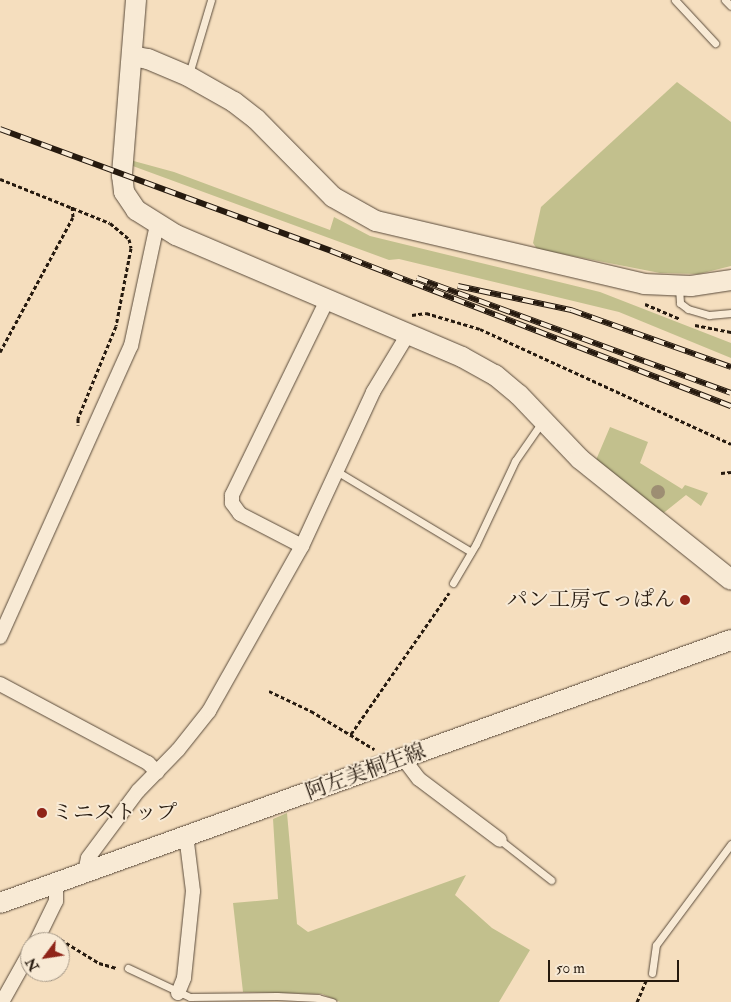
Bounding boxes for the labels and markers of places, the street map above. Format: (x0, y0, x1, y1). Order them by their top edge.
place label: パン工房てっぱん (507, 587, 675, 613)
marker: パン工房てっぱん (679, 594, 691, 606)
place label: ミニストップ (52, 800, 178, 826)
marker: ミニストップ (36, 807, 48, 819)

